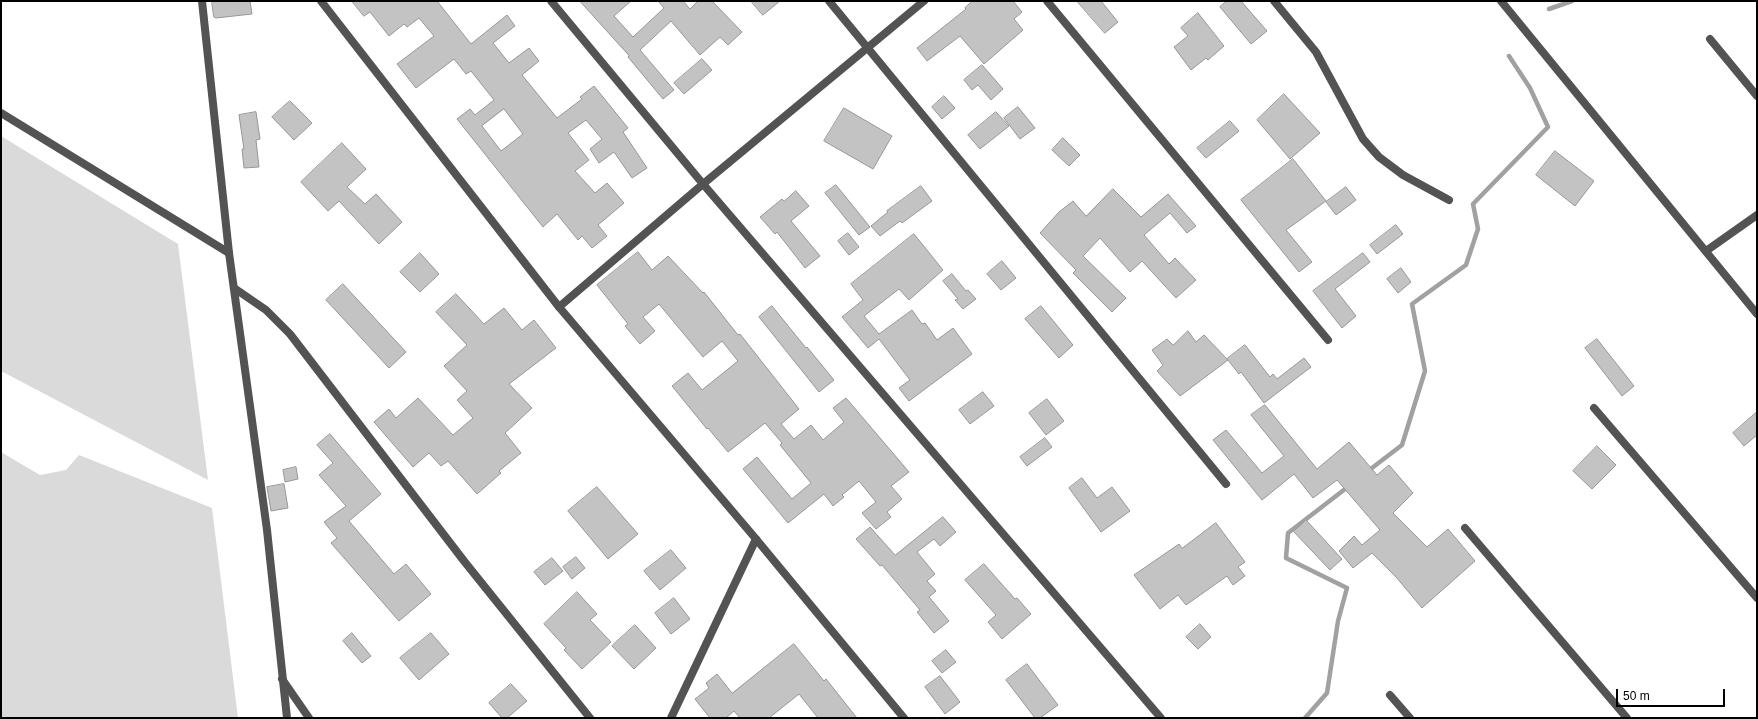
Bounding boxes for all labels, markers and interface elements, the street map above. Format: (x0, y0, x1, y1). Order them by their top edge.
scale bar (1618, 681, 1727, 707)
text: 50 m (1623, 689, 1650, 703)

